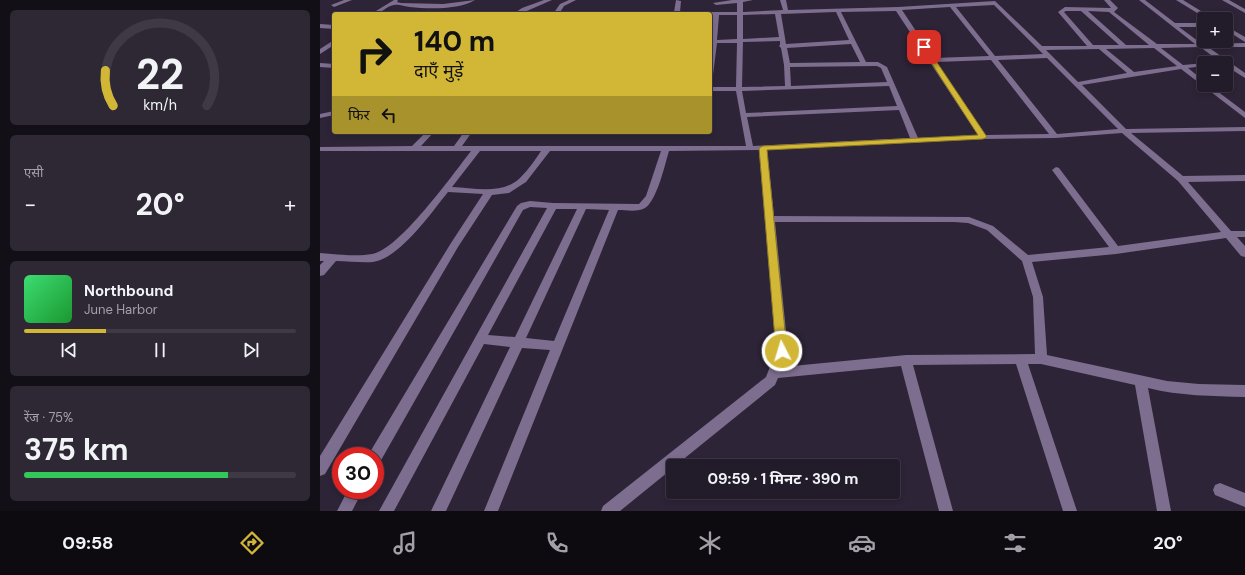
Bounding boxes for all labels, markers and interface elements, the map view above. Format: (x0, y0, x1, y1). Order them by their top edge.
map controls (1197, 12, 1233, 92)
button: + (1197, 12, 1233, 48)
text: 140 m (414, 23, 495, 60)
icon: right (348, 28, 400, 80)
pin (907, 30, 941, 64)
icon: arrive (913, 36, 935, 58)
text: 22 (136, 47, 184, 101)
button: − (1197, 56, 1233, 92)
text: दाएँ मुड़ें (414, 59, 463, 83)
text: km/h (143, 95, 177, 113)
icon: left (378, 104, 400, 126)
text: फिर (348, 105, 370, 125)
text: एसी (24, 164, 43, 181)
text: 20° (135, 185, 185, 224)
text: − (24, 190, 36, 219)
text: + (284, 190, 296, 219)
text: Northbound (84, 281, 173, 301)
text: June Harbor (84, 301, 158, 318)
position arrow (761, 330, 803, 372)
icon: previous (58, 339, 80, 361)
icon: pause (149, 339, 171, 361)
icon: next (240, 339, 262, 361)
text: रेंज · 75% (24, 409, 73, 426)
text: 375 km (24, 430, 129, 469)
speed limit sign: 30 (332, 447, 384, 499)
text: 09:59 · 1 मिनट · 390 m (708, 469, 858, 489)
icon: directions (238, 529, 266, 557)
icon: music (391, 529, 419, 557)
icon: phone (543, 529, 571, 557)
icon: climate (696, 529, 724, 557)
icon: car (848, 529, 876, 557)
icon: filters (1001, 529, 1029, 557)
text: 09:58 (62, 531, 114, 555)
text: 20° (1153, 531, 1183, 555)

